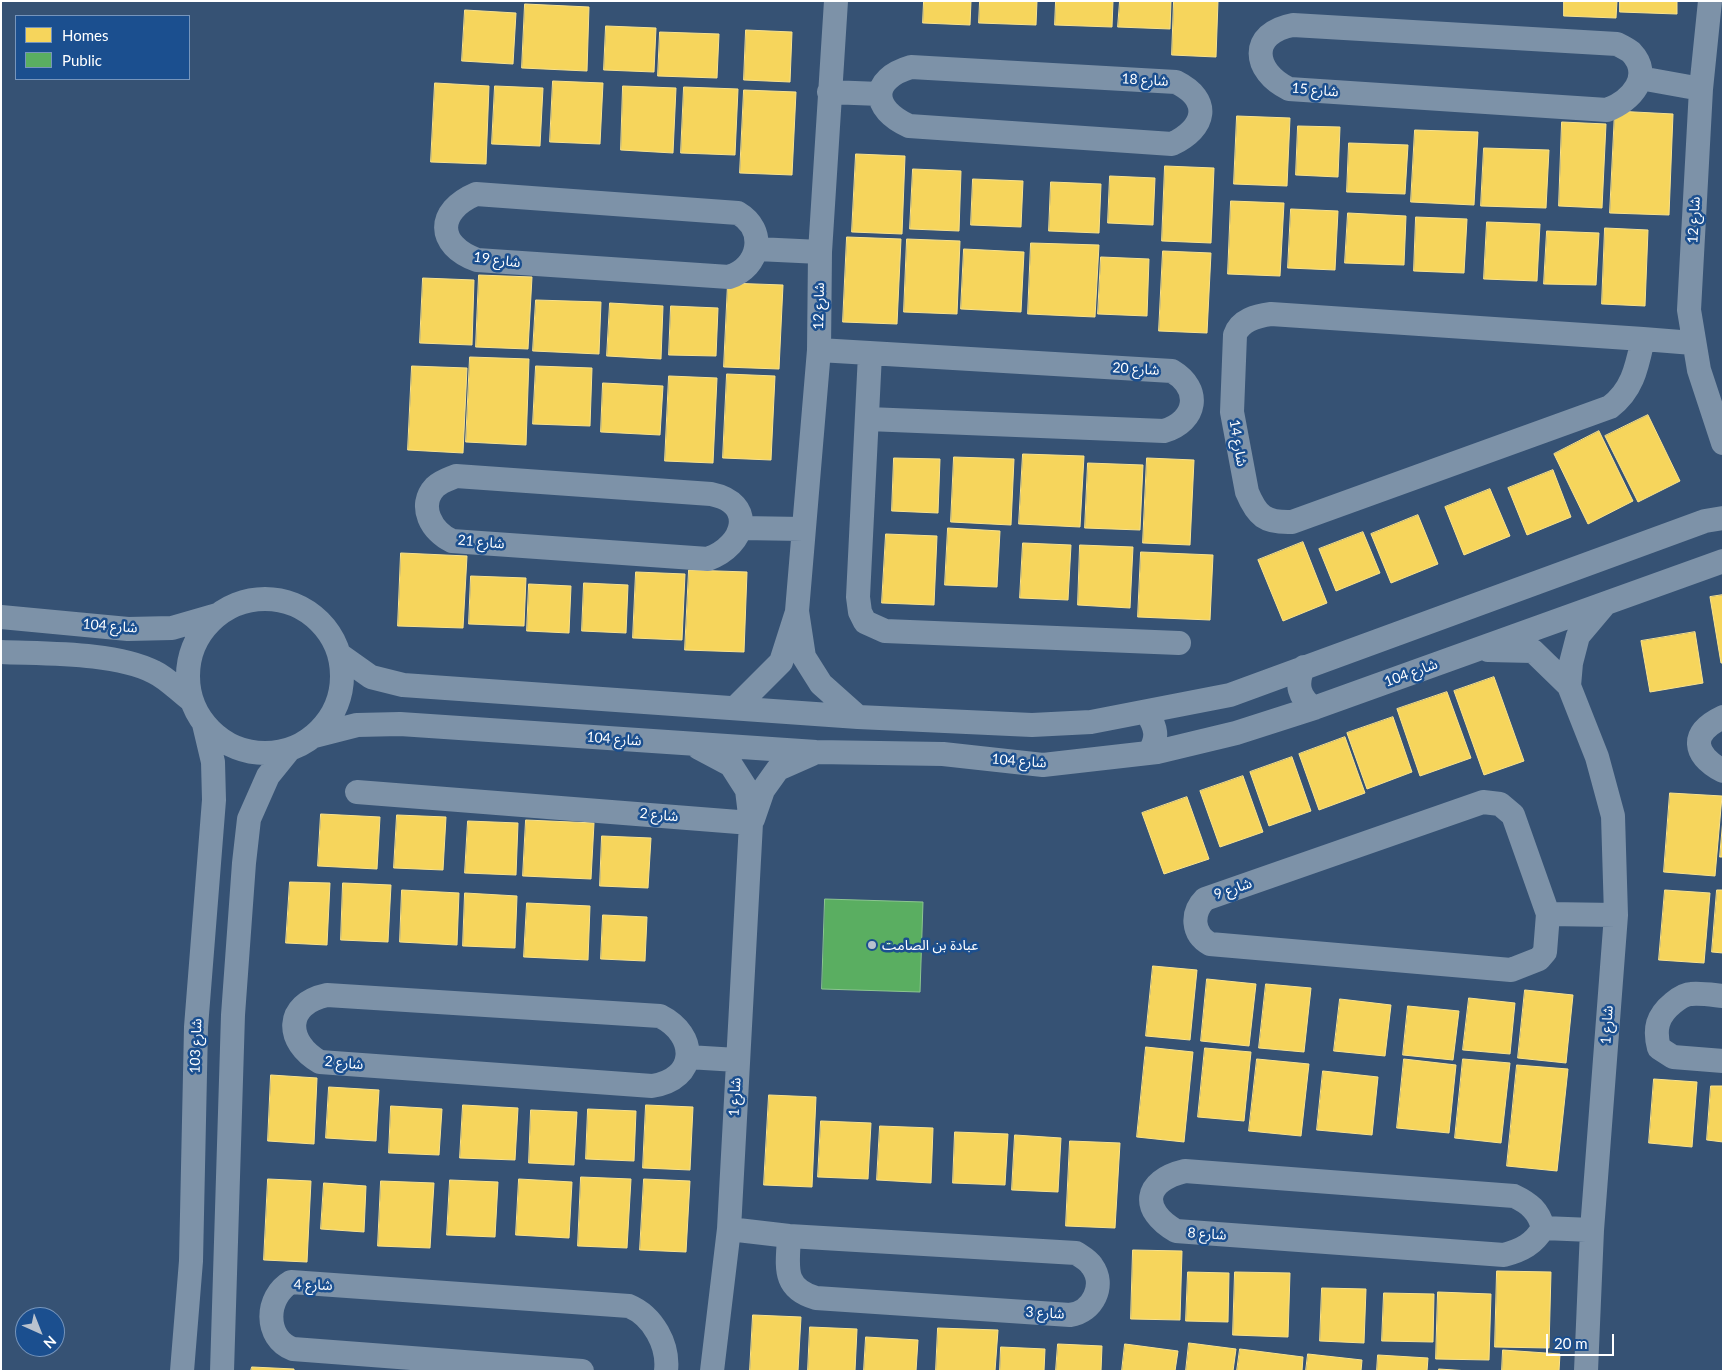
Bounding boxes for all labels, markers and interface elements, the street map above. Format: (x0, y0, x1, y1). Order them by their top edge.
legend (15, 15, 190, 80)
text: Homes (62, 26, 108, 44)
text: Public (62, 51, 102, 69)
street label: شارع 18 (1121, 70, 1169, 90)
street label: شارع 15 (1291, 80, 1339, 100)
street label: شارع 12 (1684, 196, 1704, 244)
street label: شارع 19 (473, 249, 521, 271)
street label: شارع 12 (810, 282, 828, 330)
street label: شارع 20 (1112, 359, 1160, 379)
street label: شارع 14 (1226, 418, 1250, 468)
street label: شارع 21 (457, 532, 505, 552)
street label: شارع 104 (82, 616, 138, 636)
street label: شارع 104 (1382, 656, 1440, 690)
street label: شارع 104 (586, 729, 642, 749)
street label: شارع 104 (991, 751, 1047, 771)
street label: شارع 2 (639, 805, 679, 825)
street label: شارع 9 (1212, 875, 1254, 903)
place label: عبادة بن الصامت (882, 937, 978, 953)
marker: عبادة بن الصامت (866, 939, 878, 951)
street label: شارع 1 (1597, 1005, 1617, 1045)
street label: شارع 103 (187, 1018, 205, 1074)
street label: شارع 2 (324, 1053, 364, 1073)
street label: شارع 1 (726, 1077, 744, 1117)
street label: شارع 8 (1187, 1224, 1227, 1244)
street label: شارع 4 (293, 1276, 333, 1294)
street label: شارع 3 (1025, 1304, 1065, 1322)
north arrow (15, 1307, 65, 1357)
scale bar (1549, 1324, 1616, 1356)
text: N (40, 1333, 60, 1352)
text: 20 m (1554, 1334, 1588, 1352)

